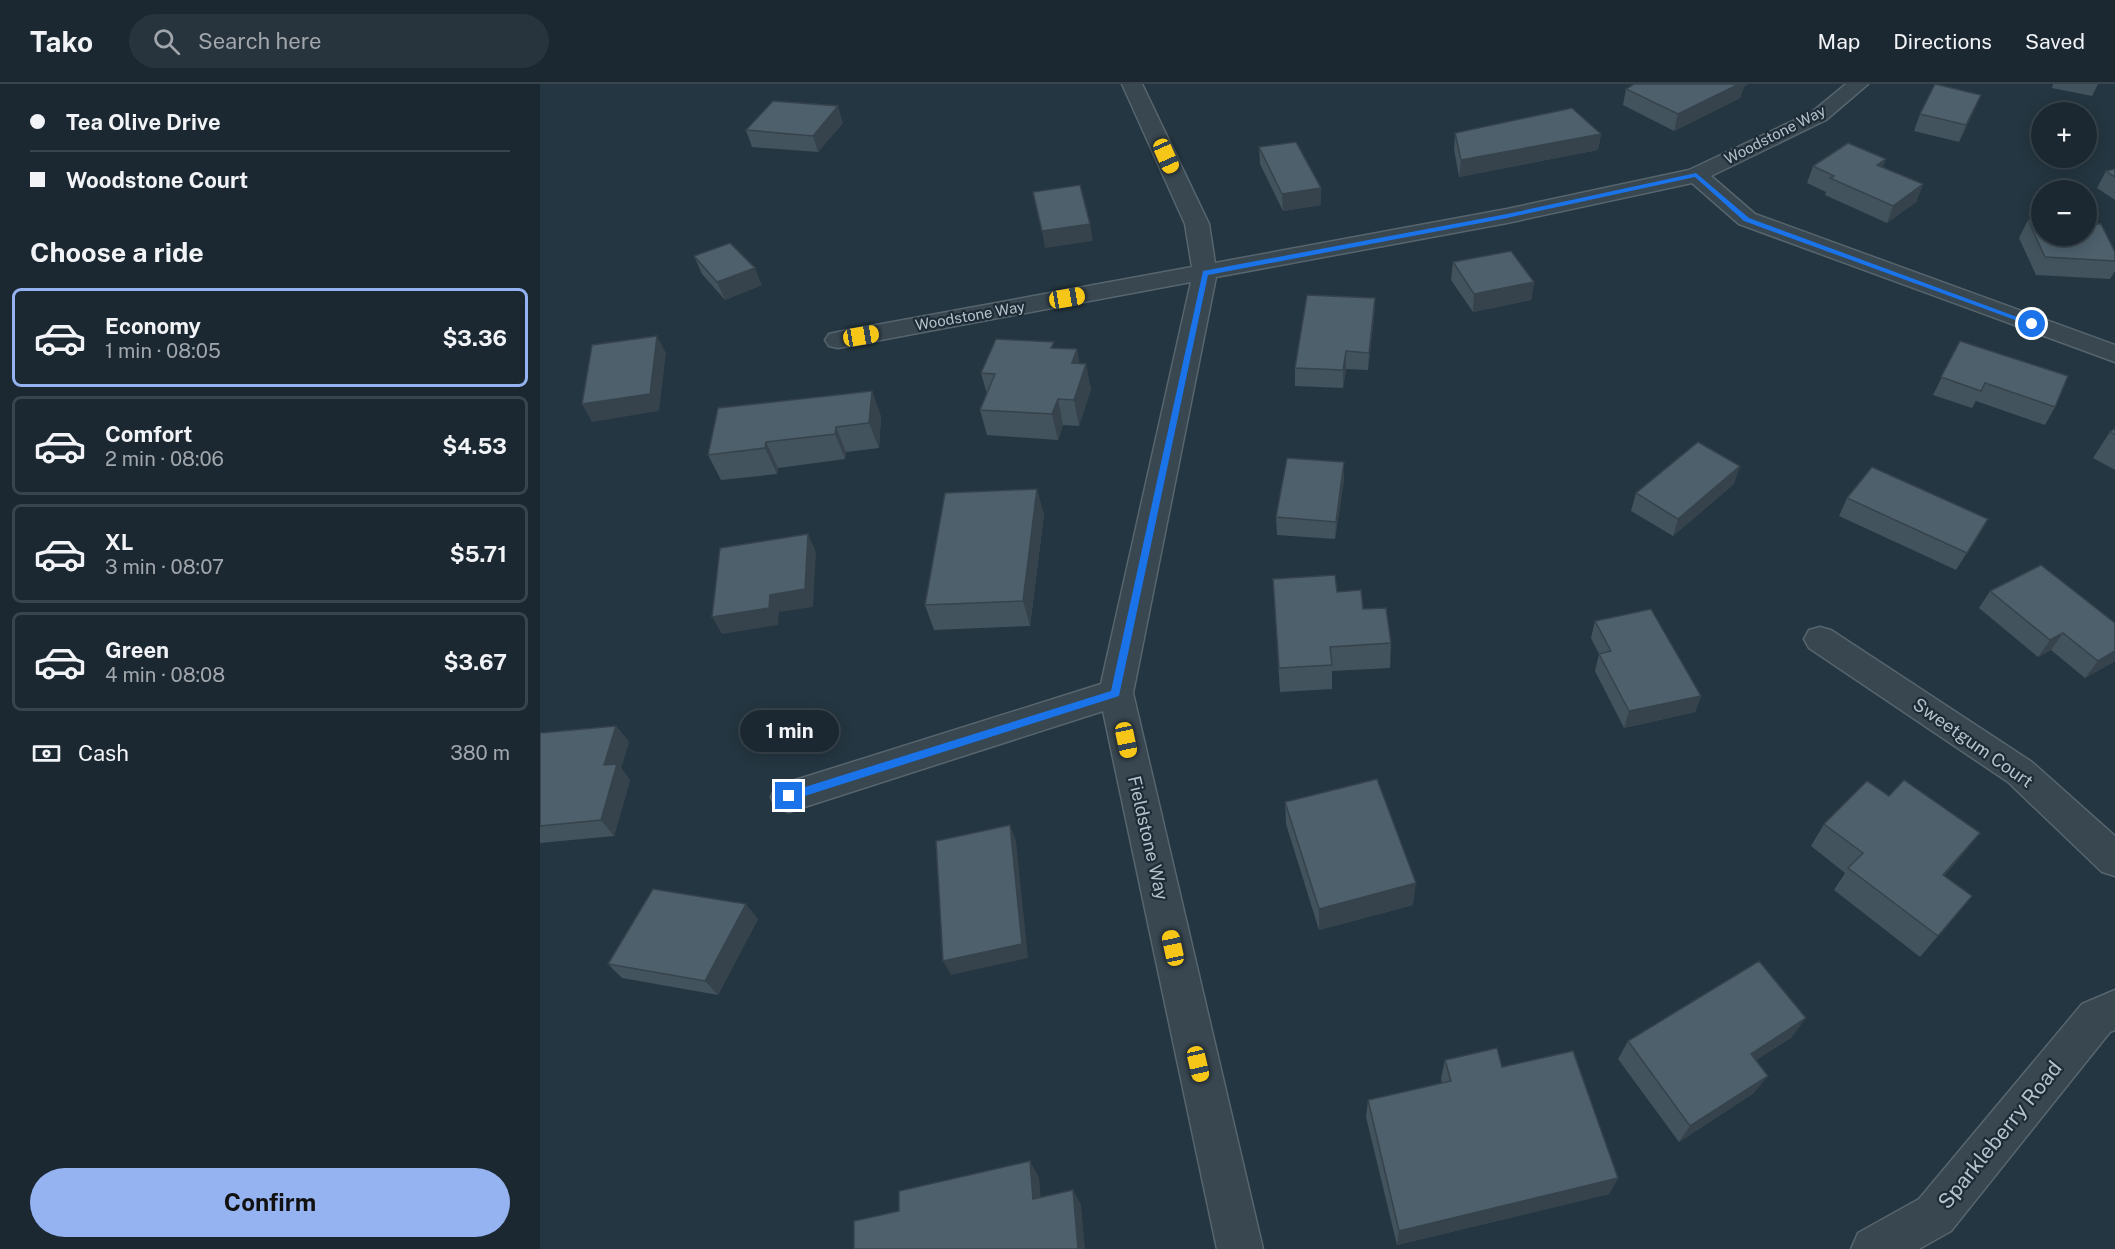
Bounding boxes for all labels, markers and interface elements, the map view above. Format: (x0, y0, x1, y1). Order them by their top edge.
search box (129, 14, 549, 68)
text: Tako (30, 25, 93, 58)
icon: search (150, 25, 183, 58)
text: Search here (198, 28, 322, 54)
text: Map (1818, 29, 1860, 54)
text: Directions (1893, 29, 1992, 54)
text: Saved (2025, 29, 2085, 54)
street label: Woodstone Way (1721, 102, 1828, 167)
map controls (2031, 102, 2097, 246)
button: + (2031, 102, 2097, 168)
text: Tea Olive Drive (66, 109, 221, 135)
car (1150, 136, 1182, 176)
text: Woodstone Court (66, 167, 248, 193)
button: − (2031, 180, 2097, 246)
text: Choose a ride (30, 236, 204, 268)
car (1048, 286, 1086, 310)
street label: Woodstone Way (914, 297, 1026, 334)
route start (2018, 310, 2045, 337)
icon: car (33, 311, 87, 365)
text: Economy (105, 313, 201, 339)
car (842, 324, 880, 348)
text: $3.36 (442, 325, 507, 351)
text: 1 min · 08:05 (105, 339, 221, 363)
icon: car (33, 419, 87, 473)
text: Comfort (105, 421, 192, 447)
text: $4.53 (442, 433, 507, 459)
text: 2 min · 08:06 (105, 447, 224, 471)
icon: car (33, 527, 87, 581)
text: XL (105, 529, 133, 555)
text: $5.71 (450, 541, 507, 567)
text: 3 min · 08:07 (105, 555, 224, 579)
icon: car (33, 635, 87, 689)
text: Green (105, 637, 169, 663)
text: $3.67 (444, 649, 507, 675)
text: 4 min · 08:08 (105, 663, 225, 687)
street label: Sweetgum Court (1909, 693, 2037, 792)
callout: 1 min (740, 709, 838, 751)
text: 1 min (765, 719, 814, 743)
car (1113, 721, 1139, 759)
icon: cash (30, 737, 63, 770)
text: Cash (78, 740, 129, 766)
text: 380 m (450, 741, 510, 765)
street label: Fieldstone Way (1124, 774, 1173, 902)
route end (775, 782, 802, 809)
car (1160, 929, 1186, 967)
car (1185, 1044, 1211, 1084)
street label: Sparkleberry Road (1932, 1056, 2067, 1214)
button: Confirm (30, 1168, 510, 1237)

